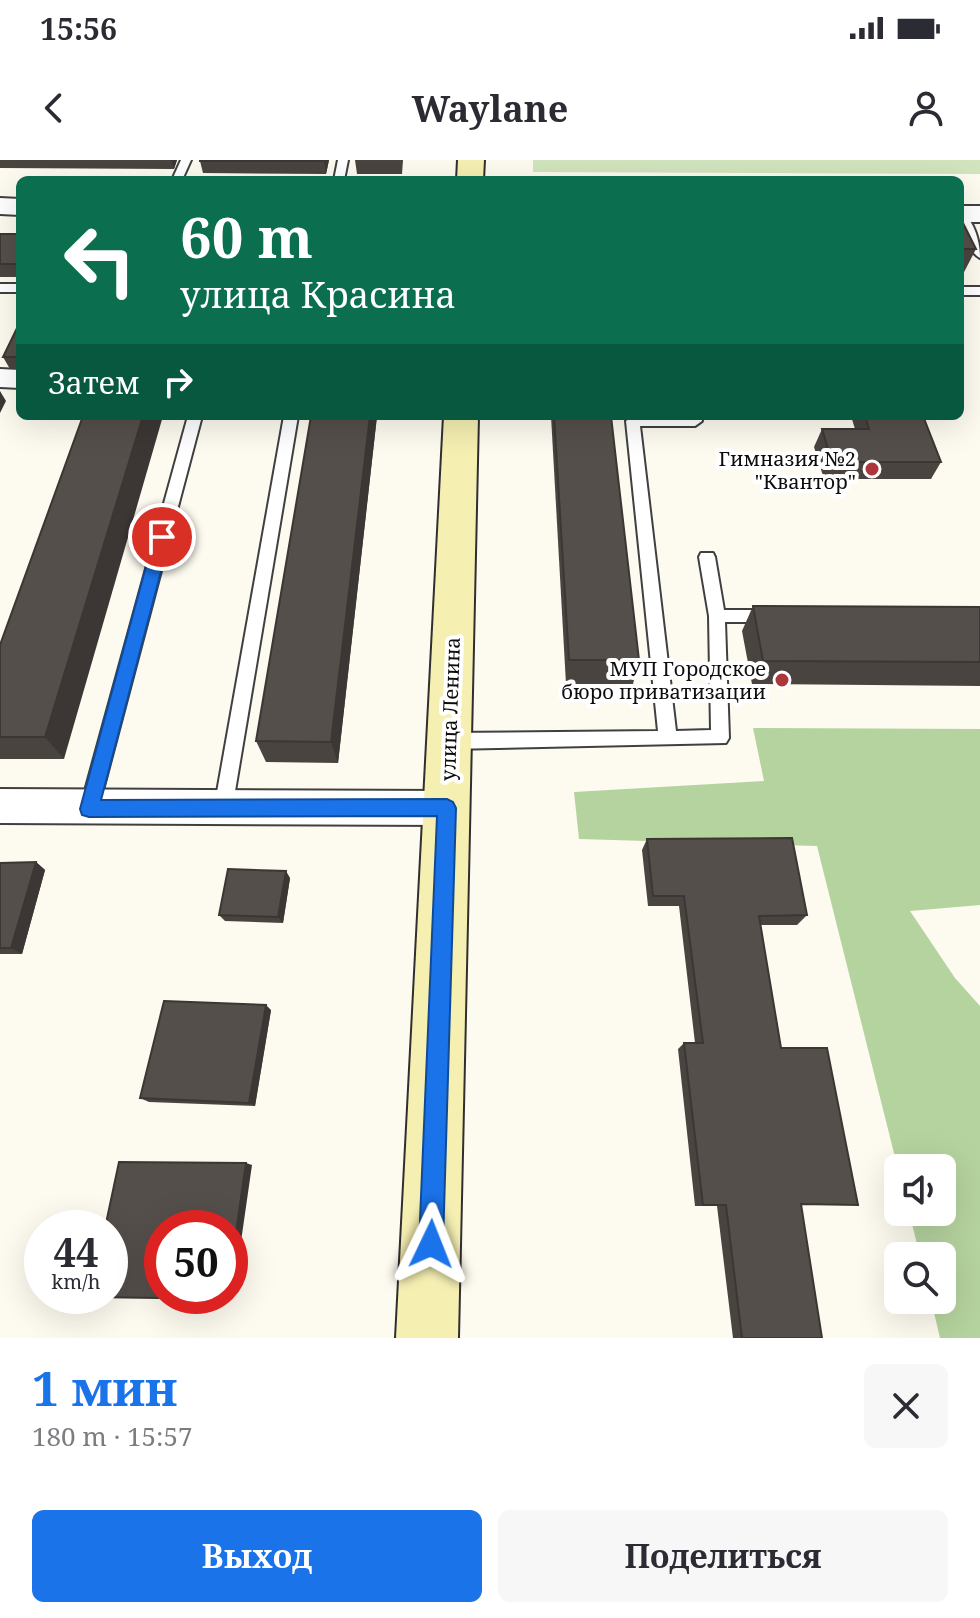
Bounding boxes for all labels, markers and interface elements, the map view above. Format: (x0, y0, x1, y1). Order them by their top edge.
text: 15:56 (40, 8, 117, 49)
text: Waylane (412, 84, 568, 133)
icon: back (32, 86, 76, 130)
icon: person (904, 86, 948, 130)
text: 60 m (180, 198, 313, 274)
icon: left (48, 208, 152, 312)
text: улица Красина (180, 270, 456, 319)
icon: right (156, 360, 200, 404)
text: Затем (48, 362, 140, 403)
place label: Гимназия №2 "Квантор" (719, 445, 856, 495)
marker: Гимназия №2 "Квантор" (863, 460, 881, 478)
pin (128, 503, 196, 571)
icon: arrive (140, 515, 184, 559)
street label: улица Ленина (434, 637, 466, 781)
place label: МУП Городское бюро приватизации (561, 655, 766, 705)
marker: МУП Городское бюро приватизации (773, 671, 791, 689)
map controls (884, 1154, 956, 1314)
button: sound (884, 1154, 956, 1226)
position arrow (389, 1202, 473, 1286)
speed limit sign: 50 (144, 1210, 248, 1314)
text: 44 (53, 1224, 99, 1279)
button: search (884, 1242, 956, 1314)
text: km/h (51, 1268, 101, 1295)
text: 1 мин (32, 1355, 177, 1420)
button: close (864, 1364, 948, 1448)
text: 180 m · 15:57 (32, 1418, 193, 1454)
button: Выход (32, 1510, 482, 1602)
button: Поделиться (498, 1510, 948, 1602)

